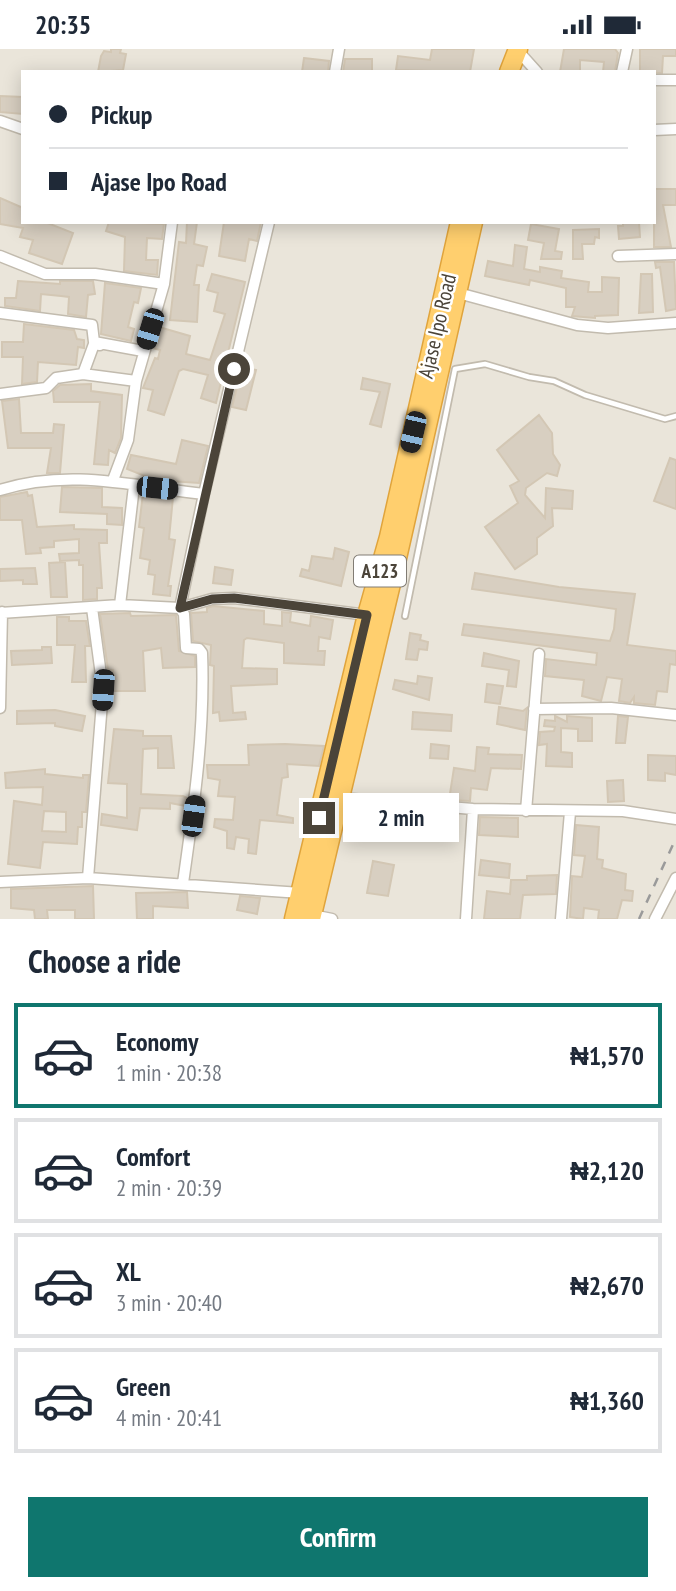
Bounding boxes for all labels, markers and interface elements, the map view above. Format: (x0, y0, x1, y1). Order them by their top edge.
text: 20:35 (35, 8, 91, 41)
text: Pickup (91, 98, 152, 131)
text: Ajase Ipo Road (91, 165, 227, 198)
street label: Ajase Ipo Road (412, 271, 462, 381)
car (134, 306, 167, 352)
route start (218, 353, 250, 385)
car (399, 409, 428, 455)
car (136, 475, 179, 501)
road number: A123 (354, 555, 406, 587)
car (92, 668, 115, 712)
callout: 2 min (344, 793, 459, 843)
car (180, 794, 207, 838)
route end (303, 802, 335, 834)
text: 2 min (378, 803, 424, 832)
text: Choose a ride (28, 940, 181, 982)
icon: car (32, 1024, 95, 1087)
text: Economy (116, 1025, 198, 1058)
text: ₦1,570 (570, 1039, 644, 1072)
text: 1 min · 20:38 (116, 1058, 222, 1087)
icon: car (32, 1139, 95, 1202)
text: Comfort (116, 1140, 190, 1173)
text: ₦2,120 (570, 1154, 644, 1187)
text: 2 min · 20:39 (116, 1173, 222, 1202)
icon: car (32, 1254, 95, 1317)
text: XL (116, 1255, 141, 1288)
text: ₦2,670 (570, 1269, 644, 1302)
text: 3 min · 20:40 (116, 1288, 222, 1317)
icon: car (32, 1369, 95, 1432)
text: Green (116, 1370, 171, 1403)
text: ₦1,360 (570, 1384, 644, 1417)
text: 4 min · 20:41 (116, 1403, 222, 1432)
button: Confirm (28, 1497, 648, 1577)

